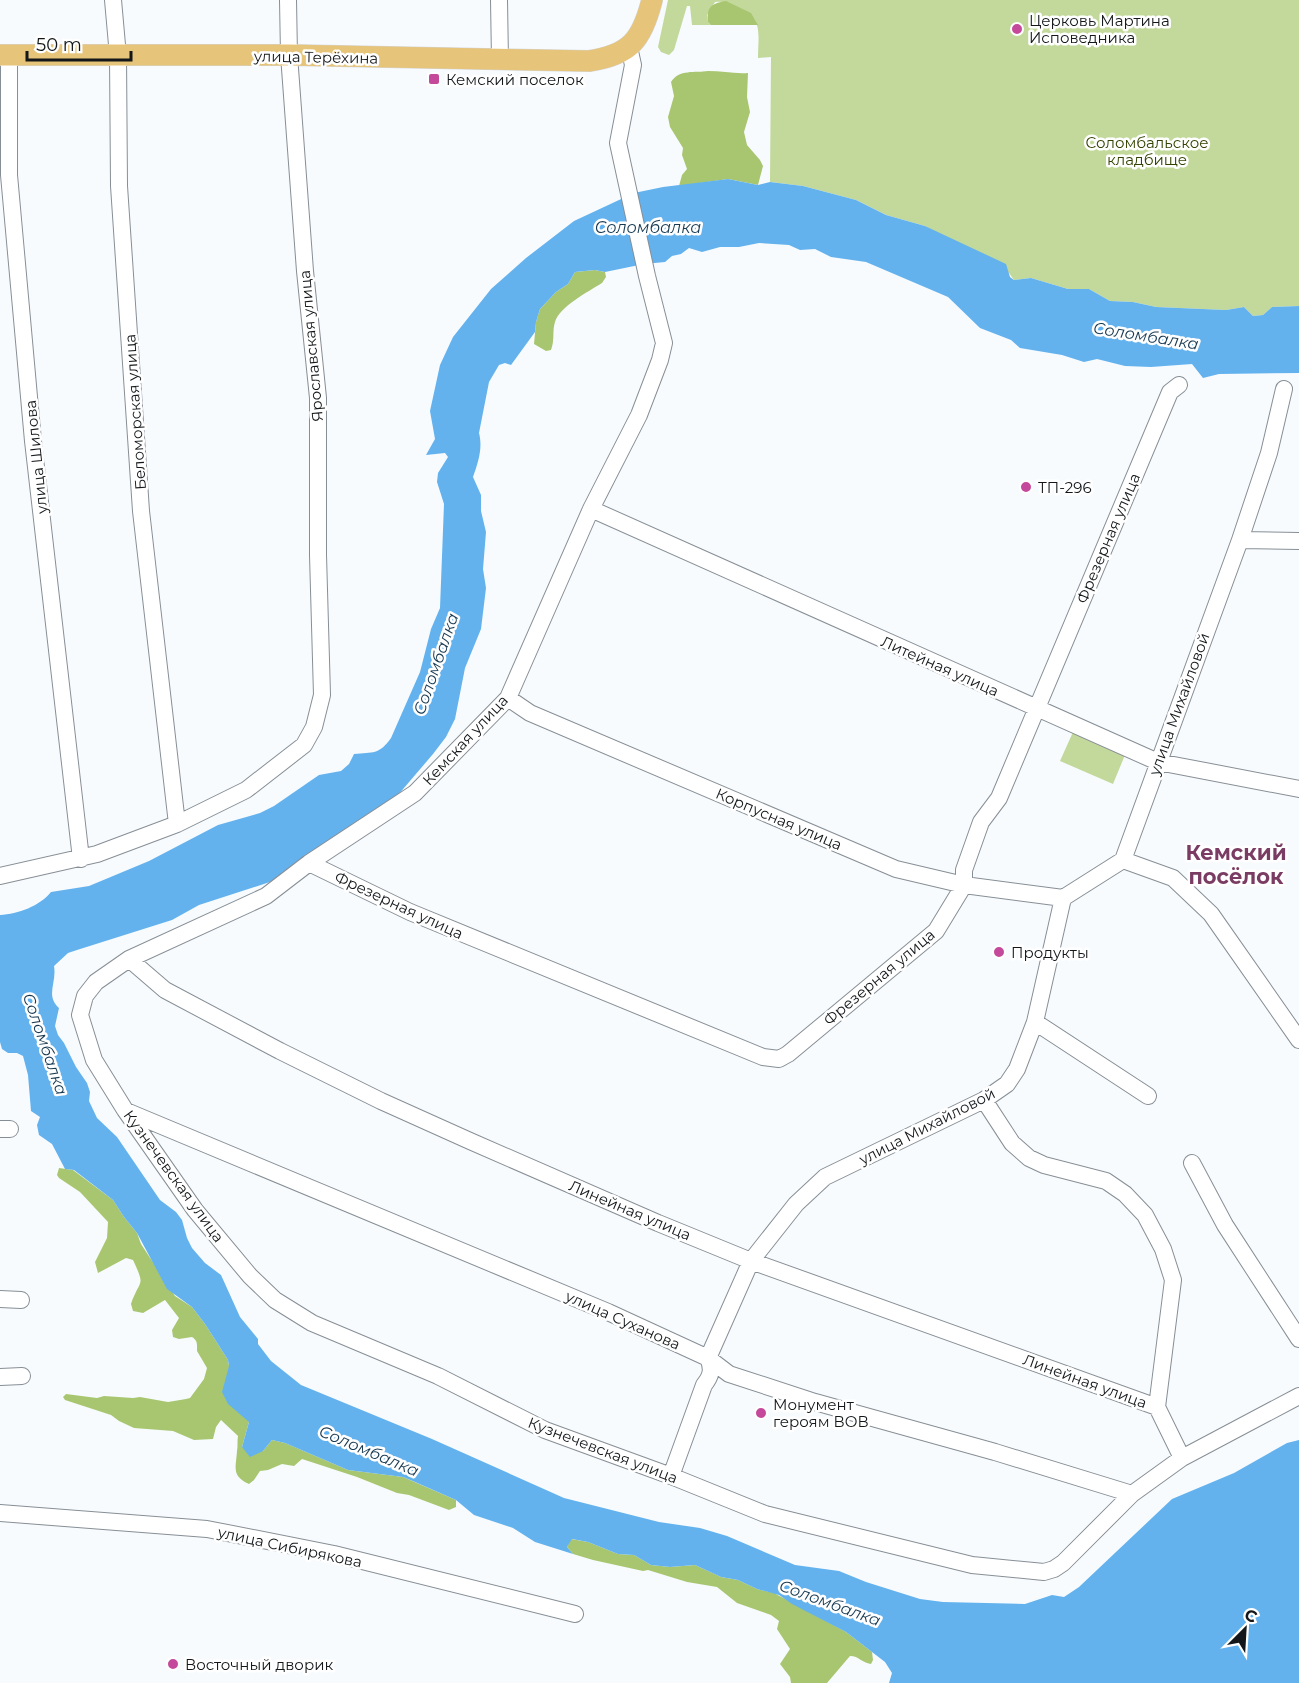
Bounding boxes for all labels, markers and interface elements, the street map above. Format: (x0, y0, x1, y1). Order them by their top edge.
place label: Церковь Мартина Исповедника (1029, 11, 1170, 47)
marker: Церковь Мартина Исповедника (1010, 22, 1024, 36)
scale bar (27, 24, 130, 62)
text: 50 m (36, 34, 82, 56)
street label: улица Терёхина (253, 46, 378, 68)
place label: Кемский поселок (446, 70, 584, 89)
marker: Кемский поселок (427, 72, 441, 86)
park label: Соломбальское кладбище (1086, 133, 1208, 169)
water label: Соломбалка (595, 218, 701, 237)
street label: Ярославская улица (295, 269, 327, 423)
water label: Соломбалка (1092, 318, 1200, 354)
street label: Беломорская улица (120, 333, 150, 491)
street label: улица Шилова (21, 399, 52, 516)
street label: Фрезерная улица (1072, 470, 1144, 606)
place label: ТП-296 (1038, 478, 1092, 497)
marker: ТП-296 (1019, 480, 1033, 494)
water label: Соломбалка (410, 611, 462, 717)
street label: улица Михайловой (1144, 630, 1214, 779)
street label: Литейная улица (878, 631, 1002, 701)
street label: Кемская улица (418, 691, 512, 789)
street label: Корпусная улица (713, 784, 845, 854)
district label: Кемский посёлок (1185, 840, 1287, 889)
street label: Фрезерная улица (332, 867, 466, 943)
street label: Фрезерная улица (819, 925, 939, 1029)
place label: Продукты (1011, 943, 1089, 962)
marker: Продукты (992, 945, 1006, 959)
water label: Соломбалка (19, 991, 71, 1097)
street label: улица Михайловой (855, 1083, 998, 1169)
street label: Кузнечевская улица (120, 1106, 228, 1246)
street label: Линейная улица (566, 1176, 694, 1244)
street label: улица Суханова (562, 1286, 683, 1354)
street label: Линейная улица (1020, 1350, 1150, 1412)
place label: Монумент героям ВОВ (773, 1395, 869, 1431)
marker: Монумент героям ВОВ (754, 1406, 768, 1420)
street label: Кузнечевская улица (525, 1413, 681, 1487)
water label: Соломбалка (316, 1421, 422, 1481)
street label: улица Сибирякова (215, 1522, 364, 1572)
water label: Соломбалка (777, 1576, 883, 1630)
north arrow (1215, 1599, 1275, 1659)
text: С (1242, 1605, 1260, 1627)
place label: Восточный дворик (185, 1655, 334, 1674)
marker: Восточный дворик (166, 1657, 180, 1671)

